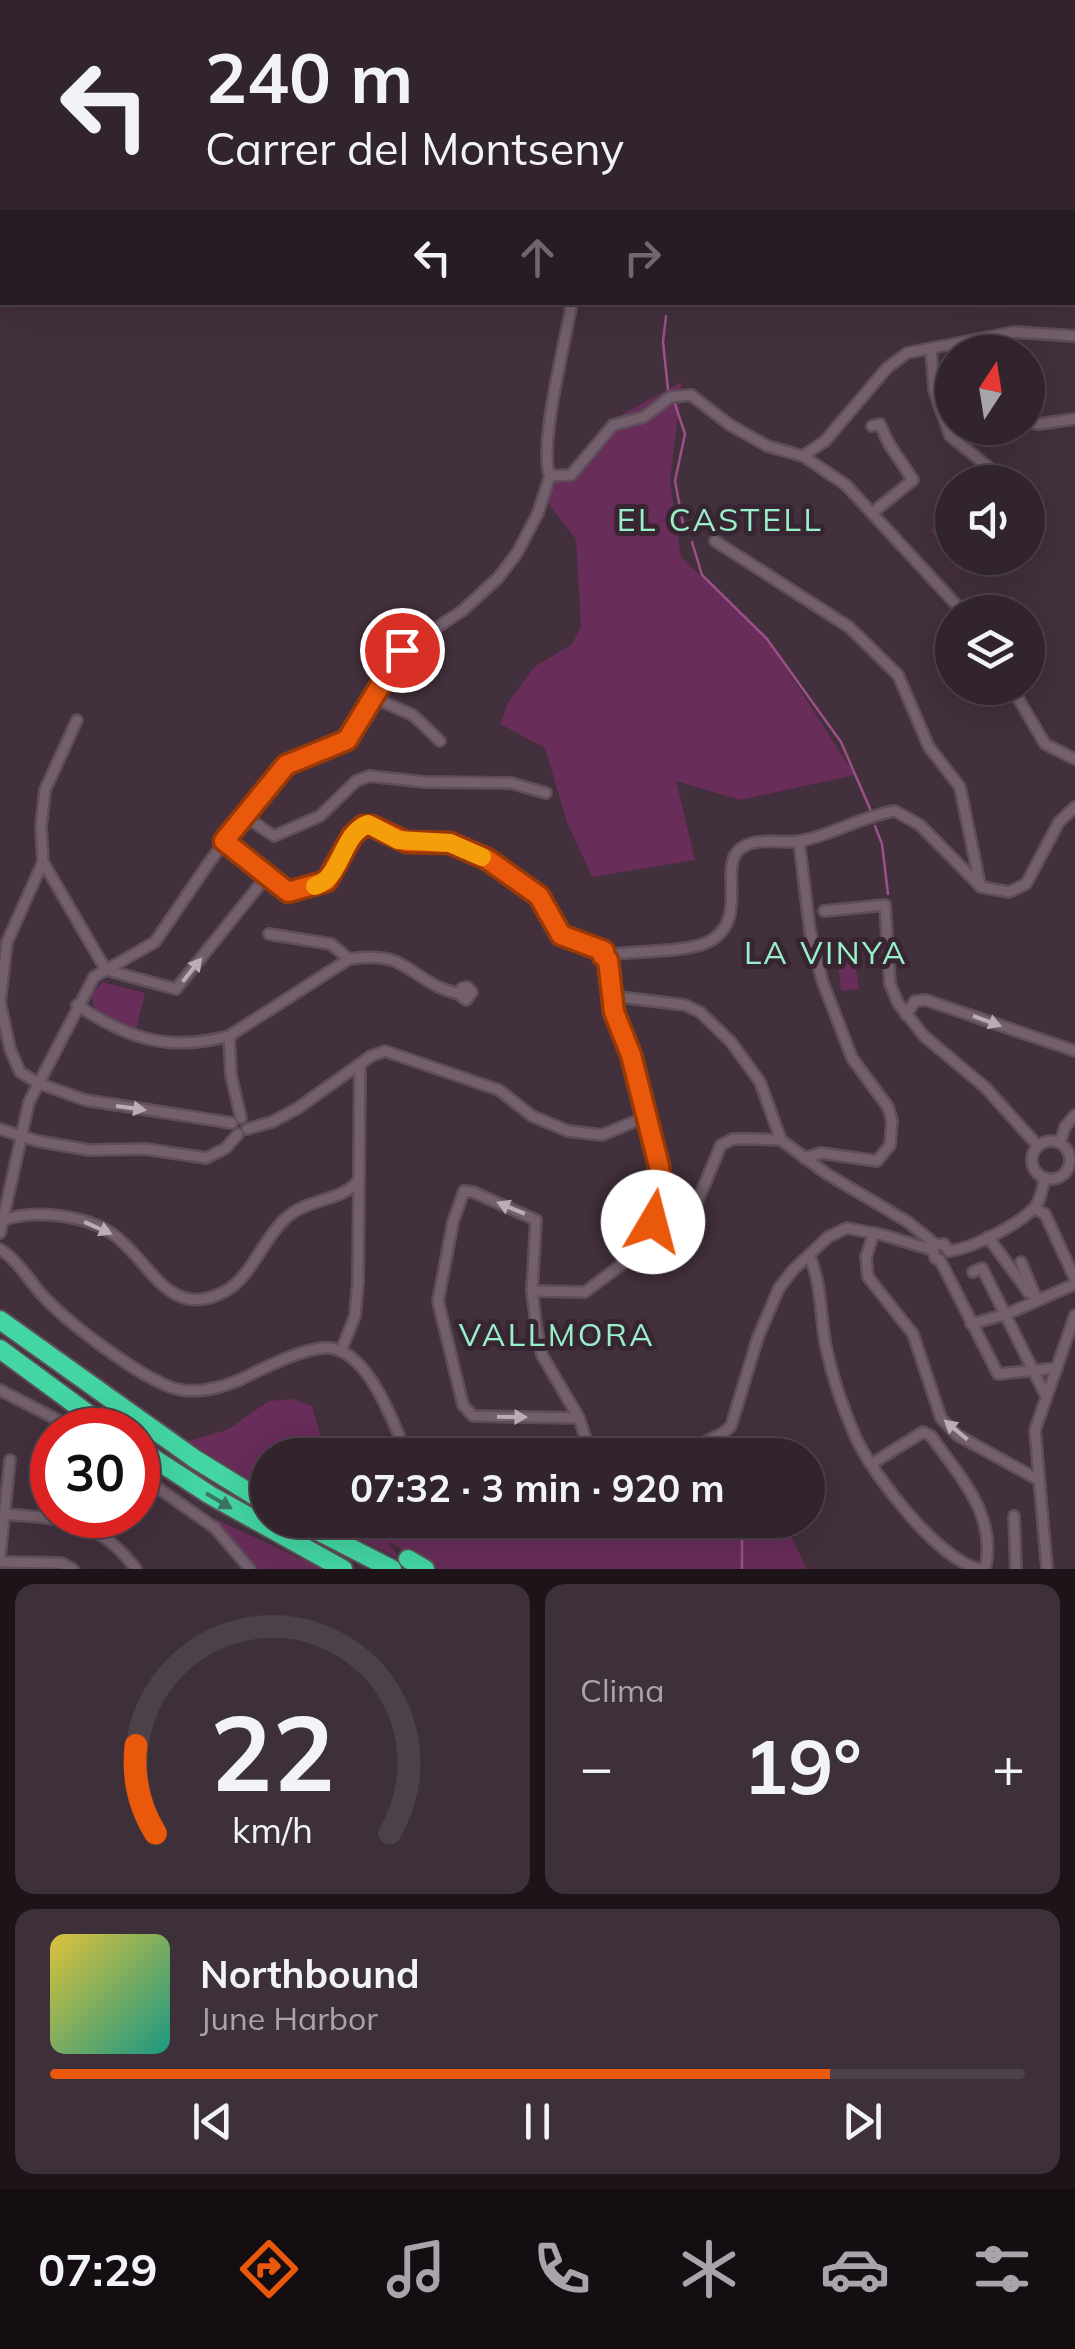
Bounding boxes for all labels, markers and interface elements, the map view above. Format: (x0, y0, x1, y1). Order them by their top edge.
text: 240 m (205, 33, 413, 121)
icon: left (40, 40, 170, 170)
text: Carrer del Montseny (205, 120, 624, 176)
icon: left (405, 230, 460, 285)
icon: ahead (510, 230, 565, 285)
icon: right (615, 230, 670, 285)
north arrow (935, 335, 1045, 445)
map controls (935, 335, 1045, 705)
button: sound (935, 465, 1045, 575)
district label: EL CASTELL (617, 499, 823, 539)
button: layers (935, 595, 1045, 705)
pin (360, 608, 445, 693)
icon: arrive (375, 623, 430, 678)
district label: LA VINYA (744, 932, 908, 972)
one-way arrow (181, 958, 202, 983)
one-way arrow (972, 1014, 1002, 1029)
one-way arrow (116, 1101, 148, 1117)
position arrow (601, 1170, 705, 1274)
one-way arrow (496, 1200, 526, 1216)
one-way arrow (83, 1220, 113, 1236)
district label: VALLMORA (459, 1314, 655, 1354)
speed limit sign: 30 (30, 1408, 160, 1538)
one-way arrow (496, 1409, 528, 1425)
one-way arrow (944, 1420, 969, 1442)
text: 07:32 · 3 min · 920 m (350, 1464, 725, 1512)
one-way arrow (205, 1492, 233, 1509)
text: Clima (580, 1670, 664, 1710)
text: 22 (210, 1686, 335, 1817)
text: 19° (743, 1719, 862, 1813)
text: − (580, 1732, 613, 1801)
text: + (992, 1732, 1025, 1801)
text: km/h (232, 1807, 313, 1852)
text: Northbound (200, 1950, 420, 1998)
text: June Harbor (200, 1998, 378, 2038)
icon: previous (185, 2094, 240, 2149)
icon: pause (510, 2094, 565, 2149)
icon: next (835, 2094, 890, 2149)
icon: directions (234, 2234, 304, 2304)
icon: music (381, 2234, 451, 2304)
icon: phone (527, 2234, 597, 2304)
icon: climate (674, 2234, 744, 2304)
icon: car (820, 2234, 890, 2304)
icon: filters (967, 2234, 1037, 2304)
text: 07:29 (38, 2241, 157, 2297)

